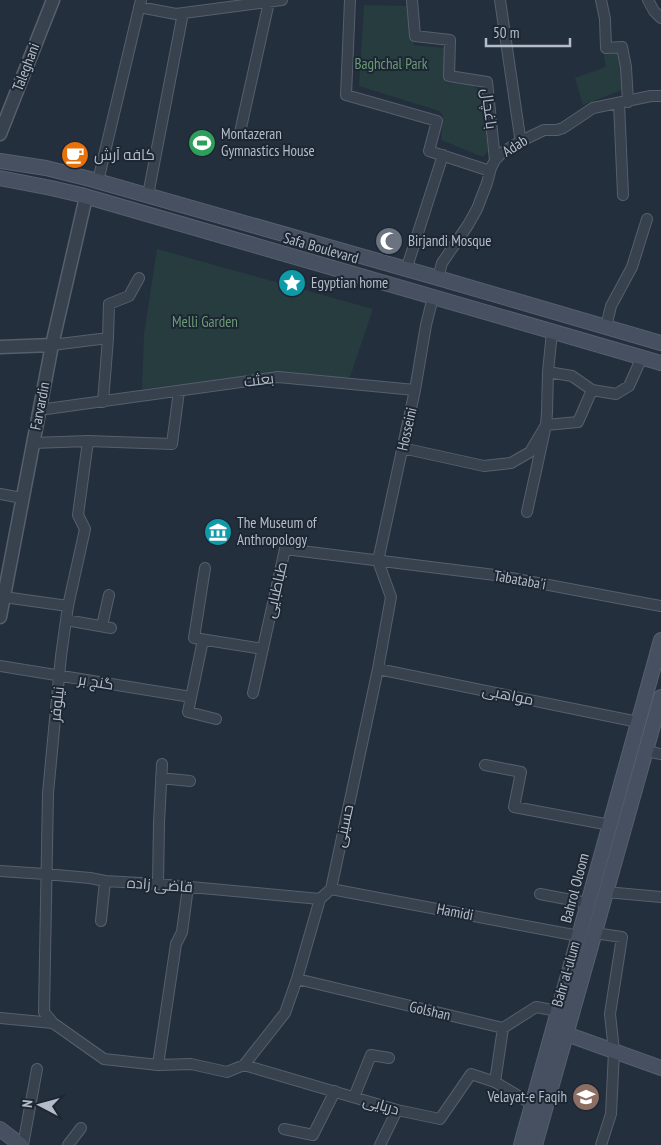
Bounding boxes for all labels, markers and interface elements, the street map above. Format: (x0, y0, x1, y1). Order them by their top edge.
scale bar (486, 15, 570, 47)
text: 50 m (493, 23, 519, 42)
street label: Taleghani (8, 40, 43, 94)
park label: Baghchal Park (354, 54, 428, 73)
street label: باغچال (477, 88, 501, 130)
place label: Montazeran Gymnastics House (221, 124, 315, 160)
sports icon: Montazeran Gymnastics House (187, 128, 217, 158)
street label: Adab (499, 131, 531, 161)
cafe icon: کافه آرش (60, 140, 90, 170)
place label: کافه آرش (94, 145, 155, 165)
mosque icon: Birjandi Mosque (374, 226, 404, 256)
street label: Safa Boulevard (281, 228, 361, 267)
place label: Birjandi Mosque (408, 231, 491, 250)
place icon: Egyptian home (277, 268, 307, 298)
place label: Egyptian home (311, 273, 388, 292)
park label: Melli Garden (172, 312, 238, 331)
street label: بعثت (243, 368, 275, 391)
street label: Farvardin (26, 380, 53, 432)
street label: Hosseini (392, 405, 421, 452)
place label: The Museum of Anthropology (237, 513, 318, 549)
museum icon: The Museum of Anthropology (203, 517, 233, 547)
street label: طباطبایی (260, 560, 292, 620)
street label: Tabataba'i (493, 566, 548, 593)
street label: گنج بر (76, 669, 115, 696)
street label: مواهبی (481, 680, 535, 710)
street label: نیلوفر (45, 685, 68, 723)
street label: حسینی (330, 803, 358, 849)
street label: Bahrol Oloom (556, 851, 593, 925)
street label: قاضی زاده (126, 873, 194, 897)
street label: Hamidi (435, 899, 475, 924)
street label: Bahr al-ulum (547, 939, 584, 1009)
street label: Golshan (408, 997, 453, 1024)
north arrow (15, 1080, 65, 1130)
school or university icon: Velayat-e Faqih (571, 1082, 601, 1112)
place label: Velayat-e Faqih (486, 1087, 567, 1106)
street label: دریایی (361, 1090, 401, 1120)
text: N (18, 1099, 36, 1108)

